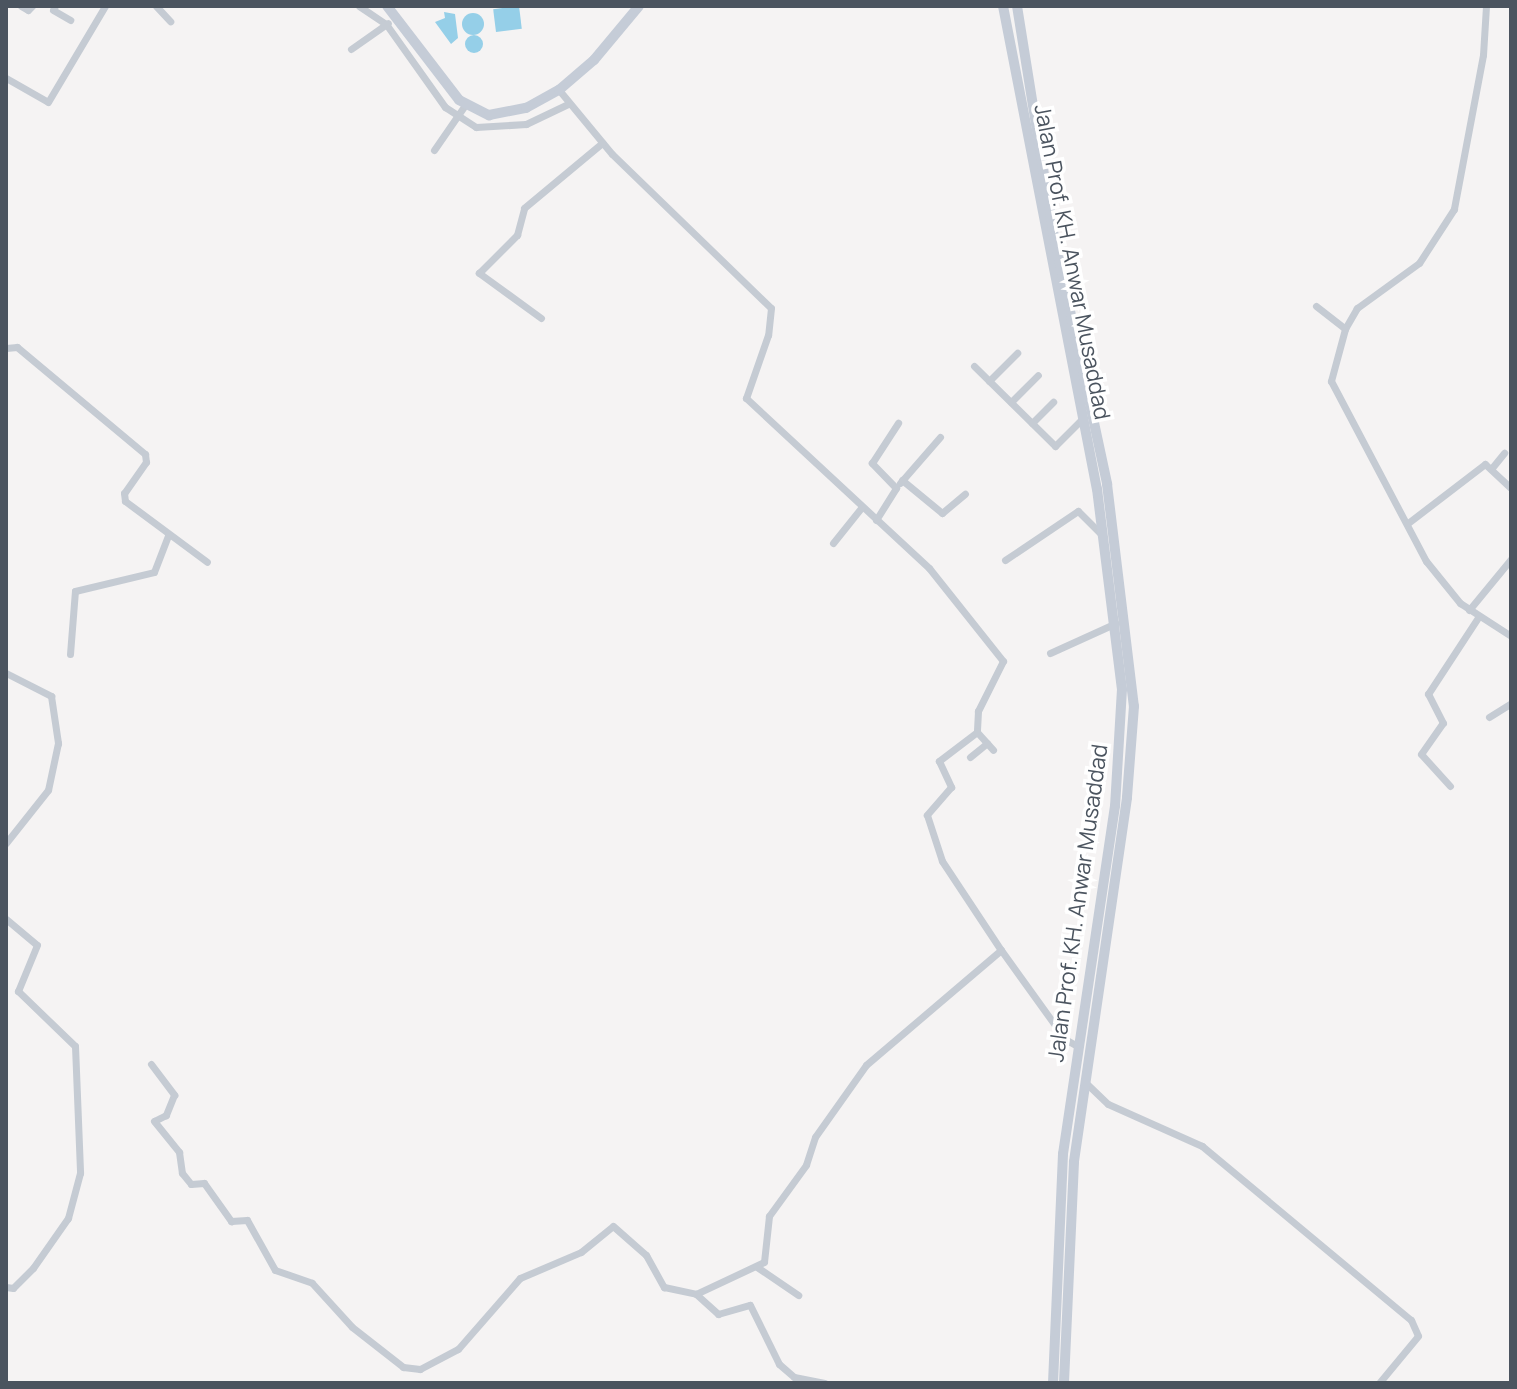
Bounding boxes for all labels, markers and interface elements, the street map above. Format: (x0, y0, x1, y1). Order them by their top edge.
street label: Jalan Prof. KH. Anwar Musaddad (1028, 102, 1116, 422)
street label: Jalan Prof. KH. Anwar Musaddad (1043, 742, 1113, 1064)

